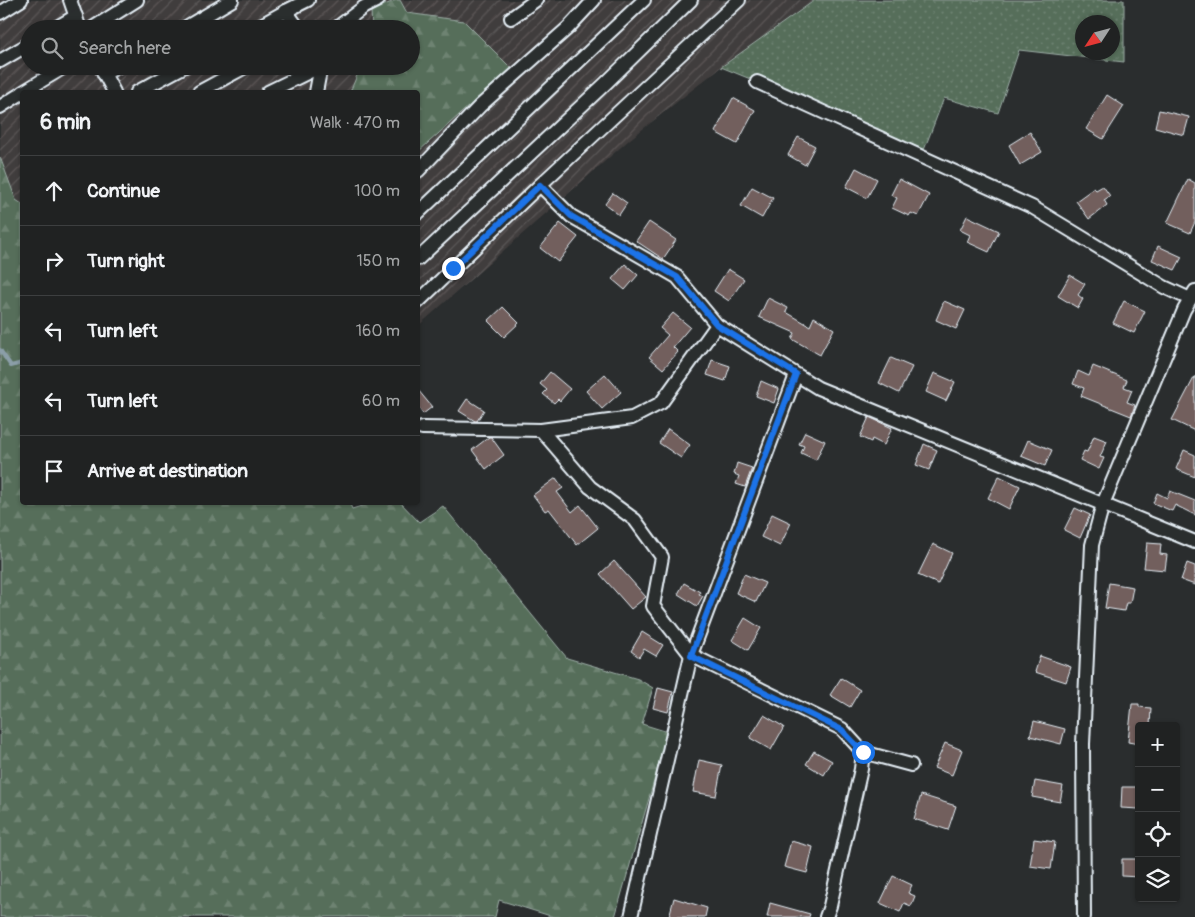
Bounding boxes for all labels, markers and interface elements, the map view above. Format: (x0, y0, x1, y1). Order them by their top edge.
north arrow (1075, 15, 1120, 60)
search box (20, 20, 420, 75)
icon: search (38, 34, 66, 62)
text: Search here (78, 36, 171, 60)
text: 6 min (40, 109, 91, 136)
text: Walk · 470 m (310, 113, 400, 133)
icon: ahead (40, 177, 68, 205)
text: Continue (87, 179, 160, 203)
text: 100 m (354, 181, 400, 201)
icon: right (40, 247, 68, 275)
text: Turn right (87, 249, 165, 273)
text: 150 m (356, 251, 400, 271)
route end (442, 257, 465, 280)
icon: left (40, 317, 68, 345)
text: Turn left (87, 319, 157, 343)
text: 160 m (356, 321, 400, 341)
icon: left (40, 387, 68, 415)
text: Turn left (87, 389, 157, 413)
text: 60 m (362, 391, 400, 411)
icon: arrive (40, 457, 68, 485)
text: Arrive at destination (87, 459, 248, 483)
map controls (1135, 722, 1180, 902)
button: + (1135, 722, 1180, 767)
route start (852, 741, 875, 764)
button: − (1135, 767, 1180, 812)
button: locate (1135, 812, 1180, 857)
button: layers (1135, 857, 1180, 902)

